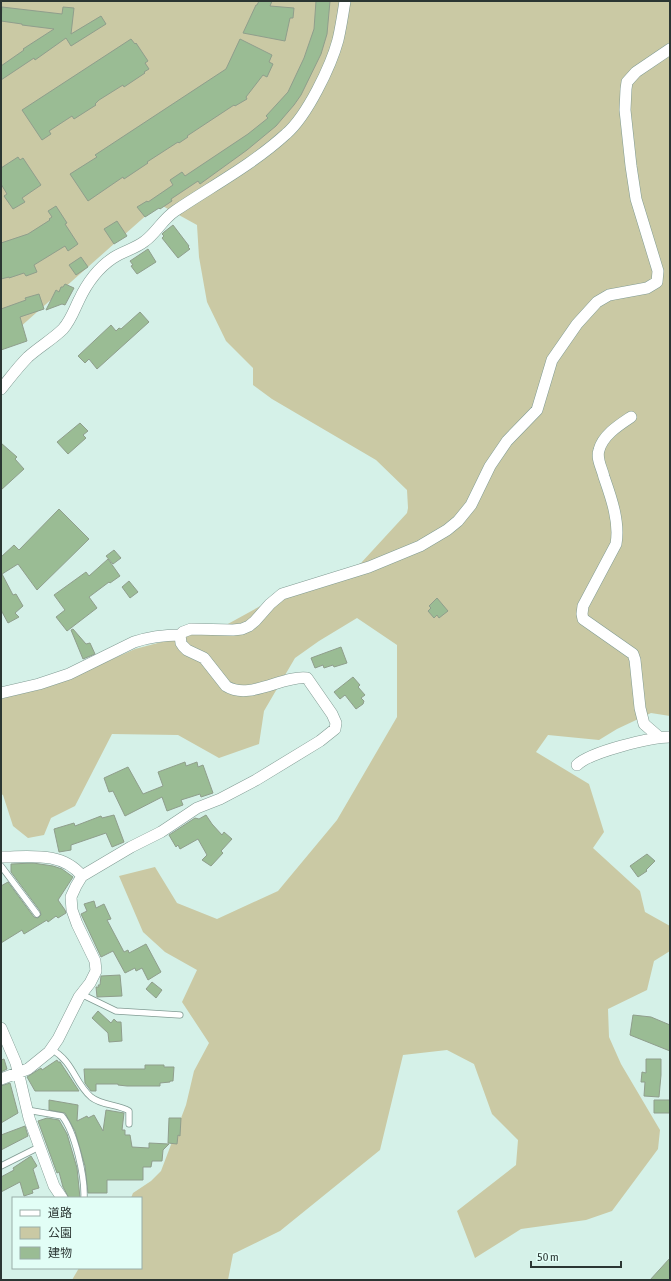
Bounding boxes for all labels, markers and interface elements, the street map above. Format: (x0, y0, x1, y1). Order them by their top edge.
legend (12, 1197, 142, 1269)
text: 道路 (48, 1206, 72, 1220)
text: 公園 (48, 1226, 72, 1240)
scale bar (531, 1243, 621, 1269)
text: 建物 (48, 1246, 72, 1260)
text: 50 m (537, 1250, 559, 1264)

